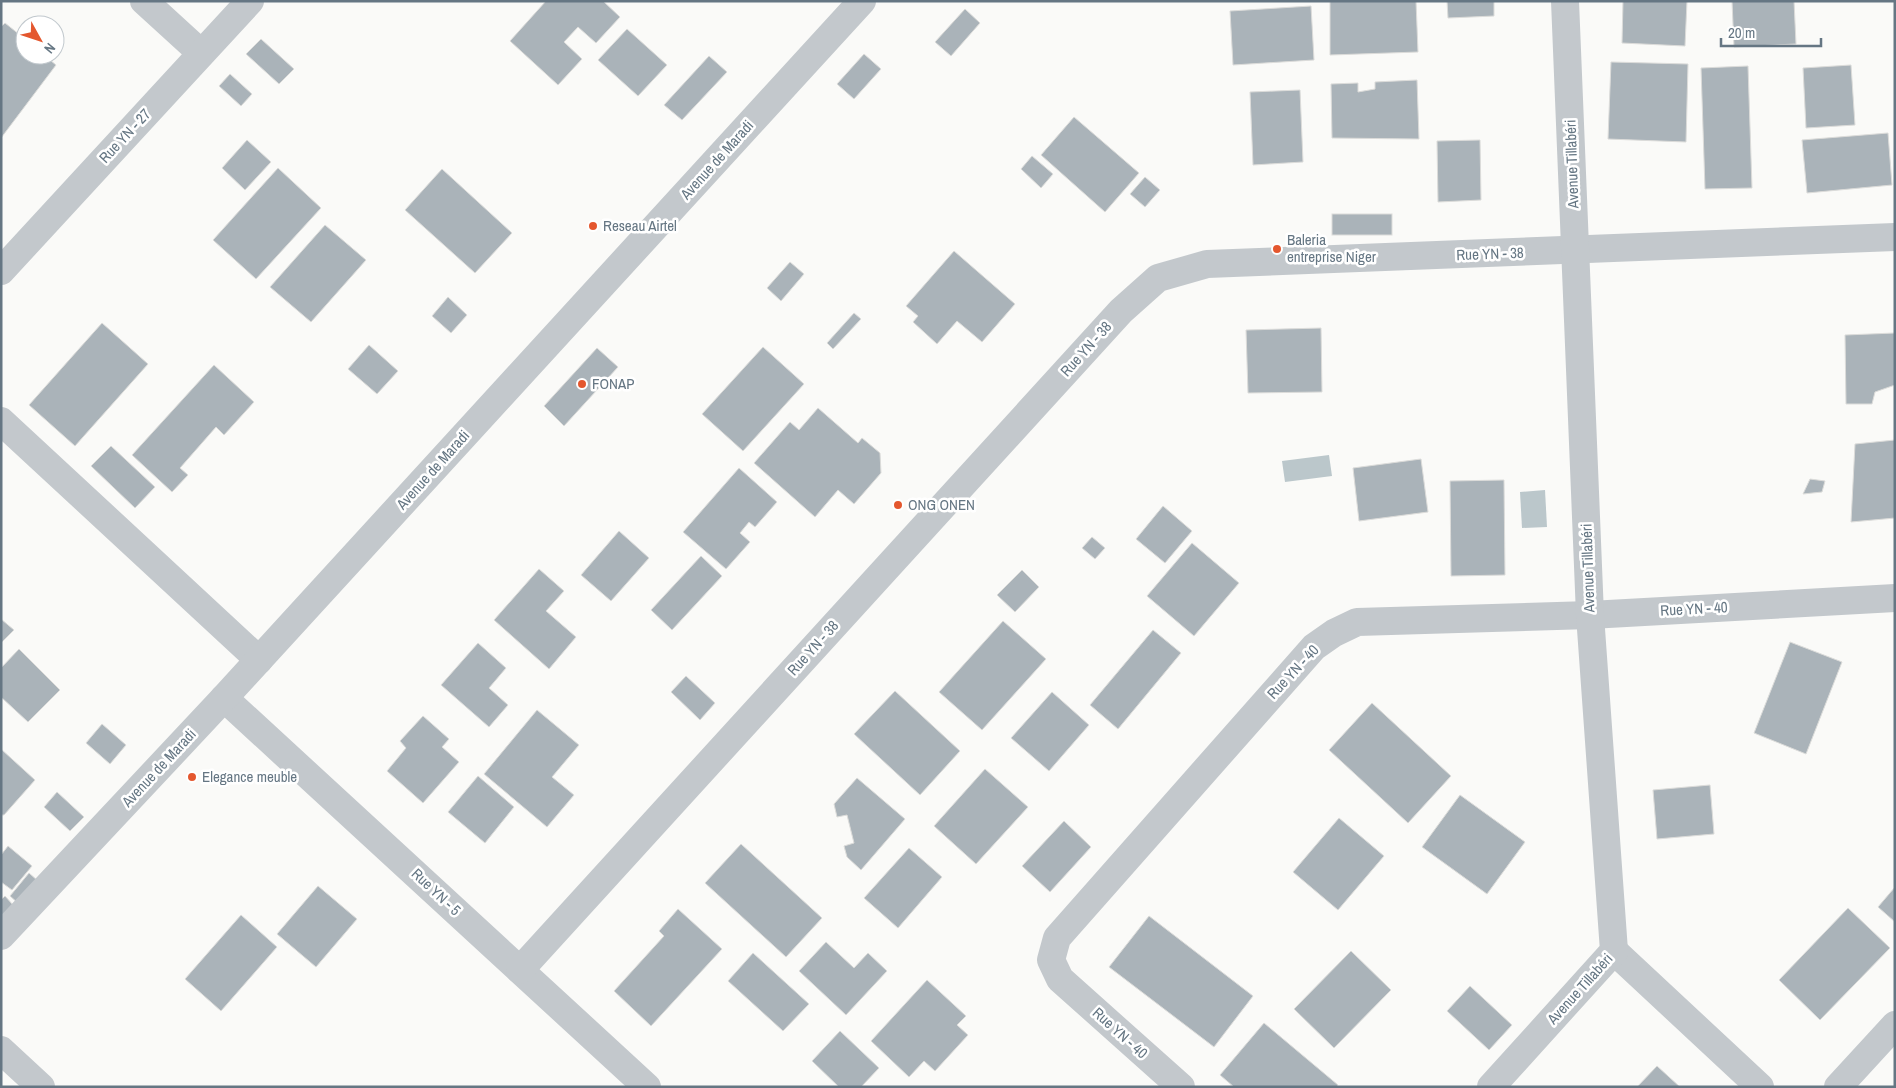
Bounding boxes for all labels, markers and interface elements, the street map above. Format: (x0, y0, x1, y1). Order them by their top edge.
north arrow (15, 15, 65, 65)
scale bar (1721, 15, 1821, 47)
text: 20 m (1728, 22, 1755, 43)
text: N (40, 39, 60, 57)
street label: Rue YN - 27 (94, 104, 155, 167)
street label: Avenue de Maradi (675, 115, 758, 205)
street label: Avenue Tillabéri (1559, 119, 1584, 210)
place label: Reseau Airtel (603, 215, 677, 236)
marker: Reseau Airtel (587, 220, 599, 232)
place label: Baleria entreprise Niger (1287, 229, 1376, 267)
street label: Rue YN - 38 (1456, 242, 1524, 265)
marker: Baleria entreprise Niger (1271, 243, 1283, 255)
street label: Rue YN - 38 (1055, 316, 1116, 381)
place label: FONAP (592, 373, 634, 394)
marker: FONAP (576, 378, 588, 390)
street label: Avenue de Maradi (391, 425, 474, 515)
place label: ONG ONEN (908, 494, 975, 515)
marker: ONG ONEN (892, 499, 904, 511)
street label: Avenue Tillabéri (1575, 523, 1600, 614)
street label: Rue YN - 40 (1660, 596, 1728, 621)
street label: Rue YN - 38 (782, 615, 843, 680)
street label: Rue YN - 40 (1262, 640, 1323, 703)
street label: Avenue de Maradi (116, 724, 201, 812)
place label: Elegance meuble (202, 766, 297, 787)
marker: Elegance meuble (186, 771, 198, 783)
street label: Rue YN - 5 (407, 863, 466, 920)
street label: Avenue Tillabéri (1541, 949, 1617, 1029)
street label: Rue YN - 40 (1088, 1002, 1153, 1063)

